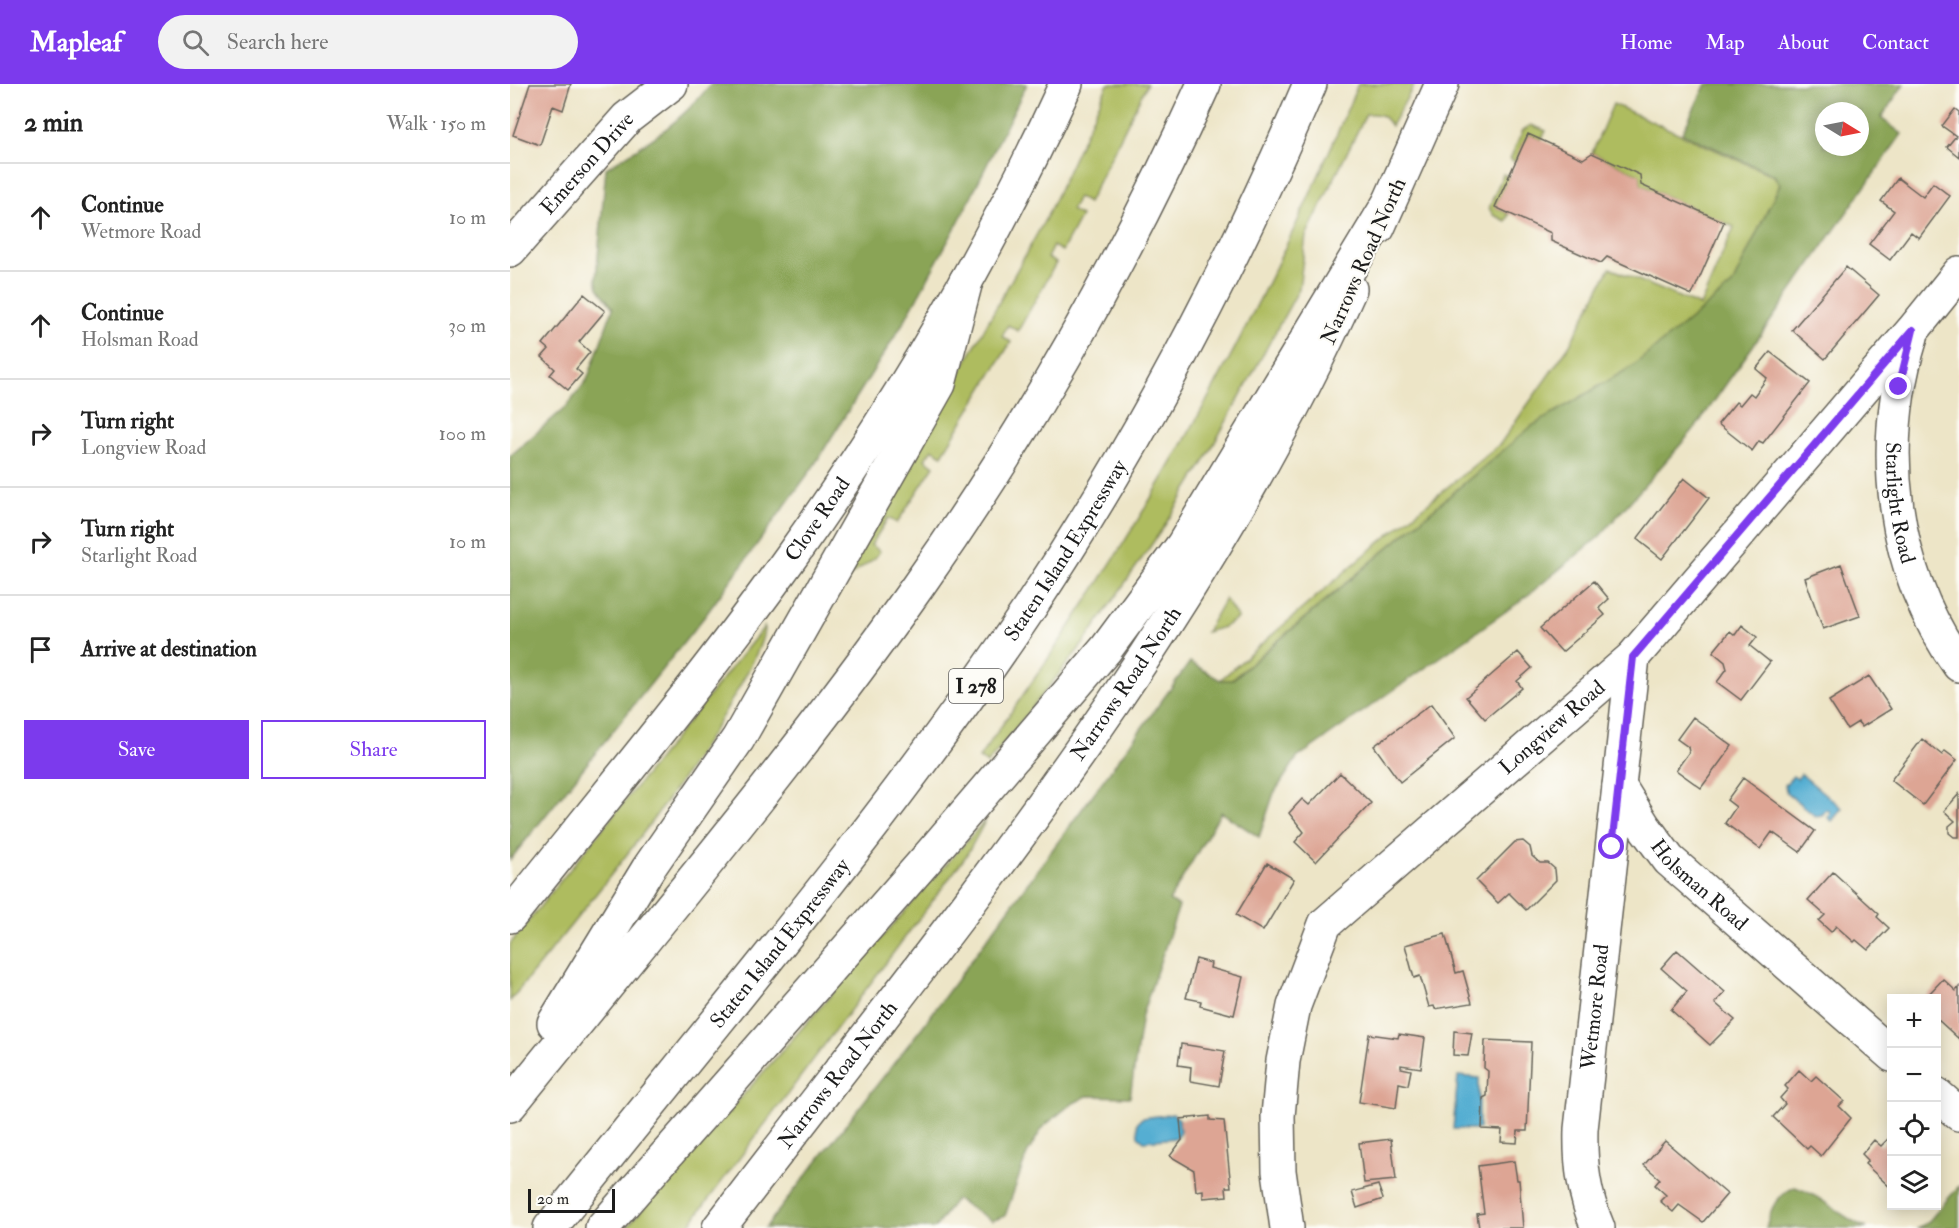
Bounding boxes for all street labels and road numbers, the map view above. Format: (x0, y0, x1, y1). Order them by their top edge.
street label: Emerson Drive (535, 106, 640, 221)
street label: Narrows Road North (1315, 174, 1412, 349)
street label: Starlight Road (1879, 442, 1922, 567)
street label: Staten Island Expressway (998, 454, 1134, 647)
street label: Clove Road (779, 472, 857, 567)
street label: Narrows Road North (1065, 602, 1187, 766)
road number: I 278 (949, 669, 1003, 703)
street label: Longview Road (1494, 674, 1611, 781)
street label: Holsman Road (1644, 834, 1754, 937)
street label: Staten Island Expressway (704, 852, 856, 1034)
street label: Wetmore Road (1575, 942, 1615, 1072)
street label: Narrows Road North (772, 995, 904, 1154)

